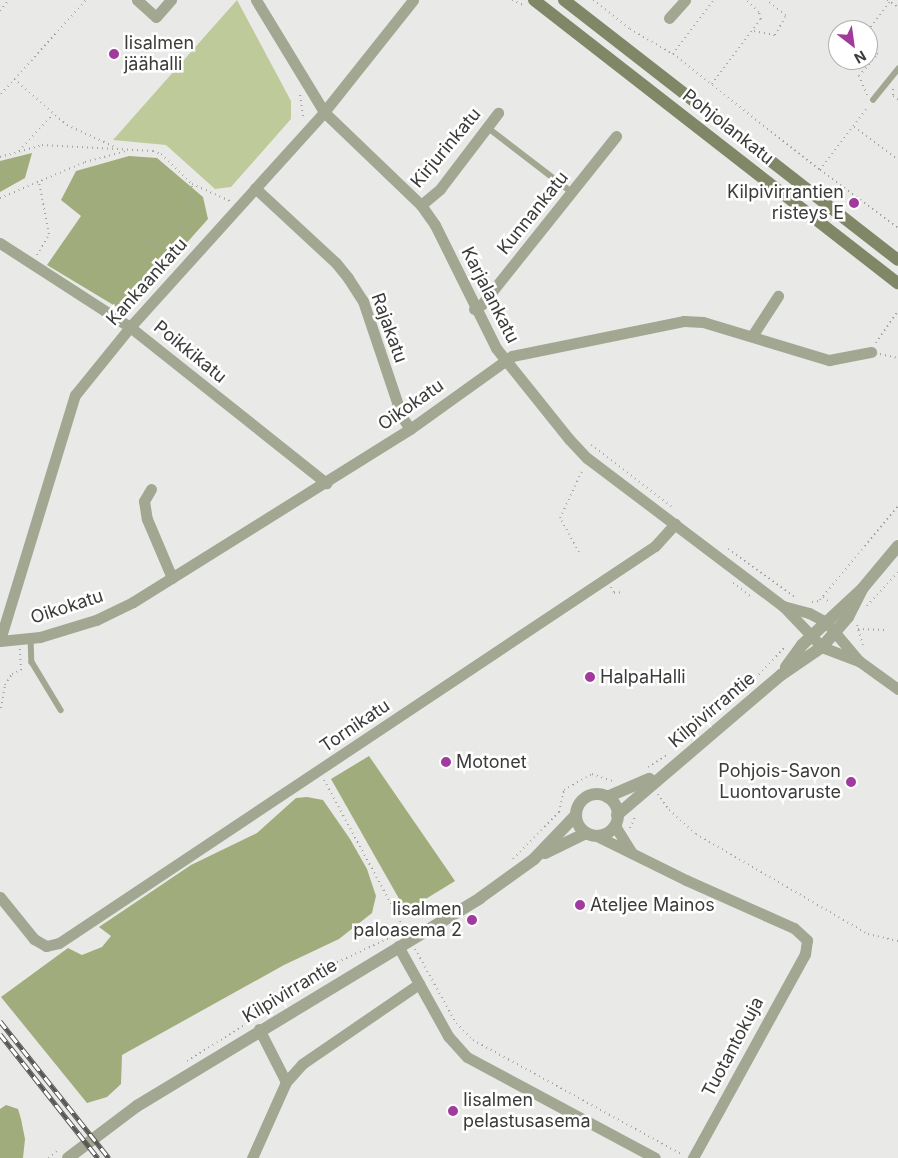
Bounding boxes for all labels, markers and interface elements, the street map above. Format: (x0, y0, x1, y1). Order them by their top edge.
north arrow (828, 20, 878, 70)
place label: Iisalmen jäähalli (124, 33, 194, 76)
marker: Iisalmen jäähalli (108, 48, 120, 60)
text: N (851, 48, 869, 68)
street label: Pohjolankatu (678, 85, 778, 169)
street label: Kirjurinkatu (406, 104, 486, 192)
street label: Kunnankatu (493, 167, 573, 259)
place label: Kilpivirrantien risteys E (727, 182, 844, 224)
marker: Kilpivirrantien risteys E (848, 197, 860, 209)
street label: Kankaankatu (102, 234, 192, 330)
street label: Karjalankatu (456, 243, 524, 347)
street label: Rajakatu (366, 290, 412, 366)
street label: Poikkikatu (149, 316, 231, 388)
street label: Oikokatu (374, 375, 448, 435)
street label: Oikokatu (28, 585, 106, 629)
place label: HalpaHalli (600, 666, 686, 688)
street label: Kilpivirrantie (664, 668, 760, 752)
marker: HalpaHalli (584, 671, 596, 683)
street label: Tornikatu (316, 695, 394, 757)
place label: Motonet (456, 751, 527, 773)
marker: Motonet (440, 756, 452, 768)
place label: Pohjois-Savon Luontovaruste (718, 761, 841, 804)
marker: Pohjois-Savon Luontovaruste (845, 776, 857, 788)
place label: Ateljee Mainos (590, 894, 715, 916)
place label: Iisalmen paloasema 2 (353, 899, 462, 942)
marker: Ateljee Mainos (574, 899, 586, 911)
marker: Iisalmen paloasema 2 (466, 914, 478, 926)
street label: Kilpivirrantie (239, 954, 341, 1028)
street label: Tuotantokuja (698, 993, 768, 1101)
place label: Iisalmen pelastusasema (463, 1090, 590, 1132)
marker: Iisalmen pelastusasema (447, 1105, 459, 1117)

